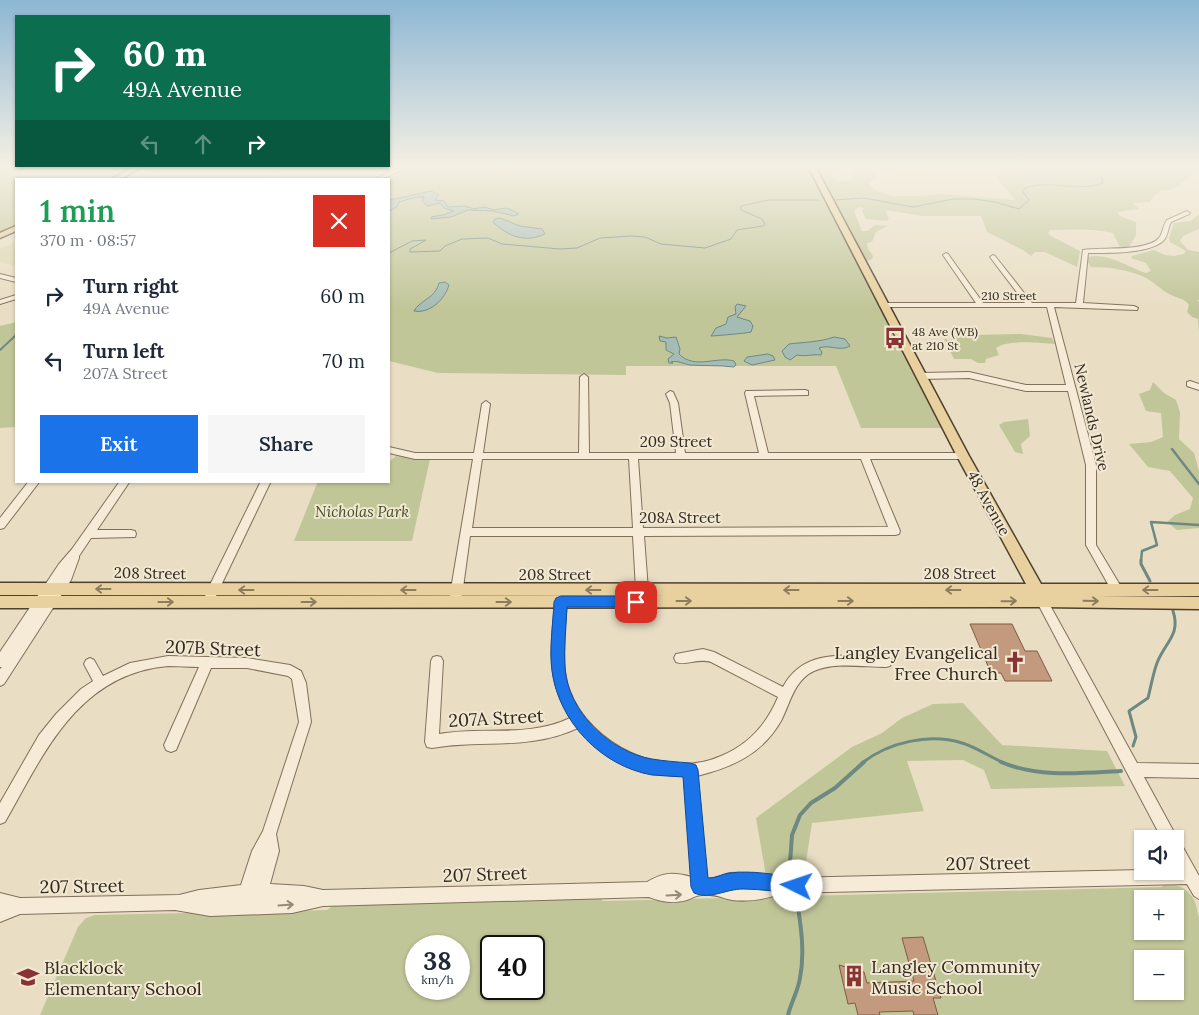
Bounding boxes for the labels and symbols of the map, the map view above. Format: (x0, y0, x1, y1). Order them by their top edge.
street label: 210 Street (981, 288, 1037, 303)
place label: 48 Ave (WB) at 210 St (912, 324, 978, 353)
bus stop icon: 48 Ave (WB) at 210 St (882, 325, 908, 351)
street label: Newlands Drive (1070, 361, 1114, 473)
street label: 209 Street (640, 432, 712, 451)
street label: 48 Avenue (963, 467, 1015, 539)
park label: Nicholas Park (315, 502, 409, 521)
street label: 208A Street (639, 508, 721, 527)
street label: 208 Street (114, 563, 186, 583)
street label: 208 Street (924, 564, 996, 583)
street label: 208 Street (519, 565, 591, 584)
pin (615, 581, 657, 623)
one-way arrow (95, 584, 112, 594)
one-way arrow (238, 585, 254, 595)
one-way arrow (401, 585, 417, 595)
one-way arrow (585, 585, 602, 595)
one-way arrow (783, 585, 799, 595)
one-way arrow (945, 585, 962, 595)
one-way arrow (1143, 585, 1159, 595)
one-way arrow (675, 596, 691, 606)
one-way arrow (838, 596, 854, 606)
one-way arrow (1000, 596, 1016, 606)
one-way arrow (1082, 596, 1099, 606)
one-way arrow (158, 597, 174, 607)
one-way arrow (300, 597, 317, 607)
one-way arrow (495, 597, 511, 607)
street label: 207B Street (165, 635, 261, 661)
place label: Langley Evangelical Free Church (834, 641, 998, 685)
church icon: Langley Evangelical Free Church (1002, 649, 1028, 675)
street label: 207A Street (448, 704, 544, 732)
street label: 207 Street (946, 851, 1030, 875)
position arrow (770, 859, 822, 911)
street label: 207 Street (442, 861, 528, 887)
street label: 207 Street (40, 874, 124, 898)
one-way arrow (666, 890, 682, 900)
one-way arrow (278, 900, 294, 910)
speed limit sign: 40 (480, 935, 545, 1000)
place label: Langley Community Music School (871, 955, 1041, 999)
place label: Blacklock Elementary School (44, 956, 202, 1000)
building icon: Langley Community Music School (841, 963, 867, 989)
school or university icon: Blacklock Elementary School (15, 964, 41, 990)

